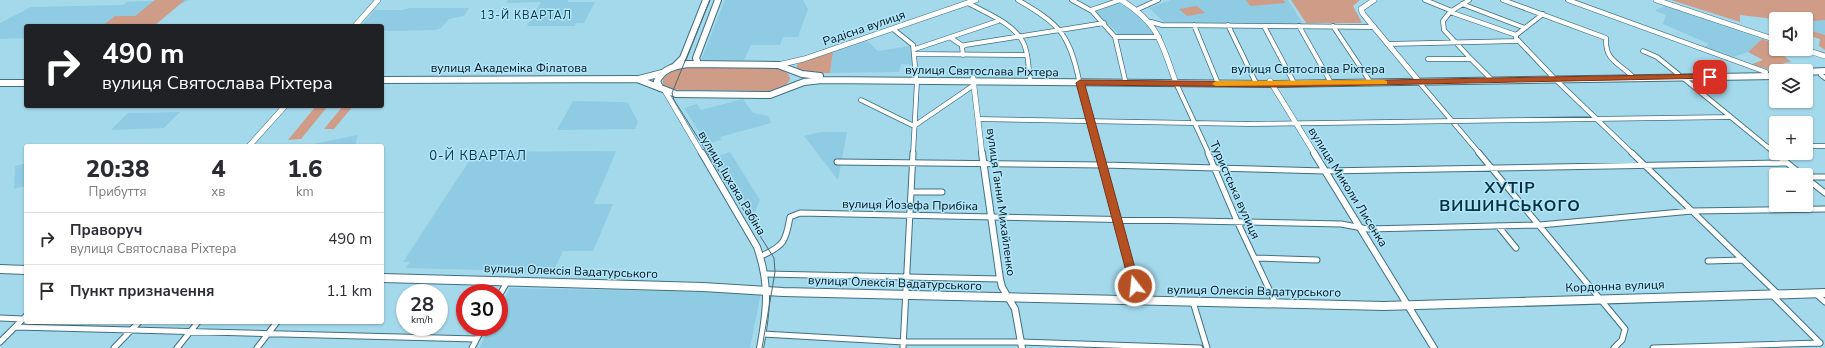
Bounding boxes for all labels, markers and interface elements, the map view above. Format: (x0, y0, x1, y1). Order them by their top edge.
street label: Радісна вулиця (821, 6, 907, 50)
district label: 13-Й КВАРТАЛ (480, 8, 572, 23)
map controls (1769, 12, 1813, 212)
button: sound (1769, 12, 1813, 56)
text: 490 m (102, 35, 185, 73)
icon: right (36, 40, 88, 92)
street label: вулиця Академіка Філатова (431, 60, 587, 76)
pin (1693, 60, 1727, 94)
street label: вулиця Святослава Ріхтера (1231, 61, 1385, 77)
street label: вулиця Святослава Ріхтера (905, 62, 1059, 80)
button: layers (1769, 64, 1813, 108)
icon: arrive (1699, 66, 1721, 88)
text: вулиця Святослава Ріхтера (102, 71, 333, 95)
button: + (1769, 116, 1813, 160)
street label: вулиця Миколи Лисенка (1305, 124, 1391, 250)
street label: вулиця Ганни Михайленко (983, 127, 1019, 277)
street label: вулиця Іцхака Рабіна (694, 128, 770, 238)
street label: Туристська вулиця (1206, 138, 1264, 242)
district label: 0-Й КВАРТАЛ (429, 146, 527, 165)
text: 20:38 (86, 153, 150, 185)
text: 4 (211, 153, 226, 185)
text: 1.6 (287, 153, 322, 185)
button: − (1769, 168, 1813, 212)
district label: ХУТІР ВИШИНСЬКОГО (1439, 177, 1581, 217)
text: Прибуття (89, 183, 147, 201)
text: хв (211, 183, 225, 201)
text: km (296, 183, 314, 201)
street label: вулиця Йозефа Прибіка (842, 196, 978, 214)
text: Праворуч (70, 220, 142, 240)
icon: right (36, 228, 58, 250)
text: 490 m (328, 229, 372, 249)
text: вулиця Святослава Ріхтера (70, 240, 237, 258)
street label: вулиця Олексія Вадатурського (484, 260, 659, 282)
position arrow (1114, 265, 1156, 307)
street label: вулиця Олексія Вадатурського (808, 272, 983, 294)
street label: Кордонна вулиця (1565, 276, 1665, 296)
icon: arrive (36, 280, 58, 302)
text: Пункт призначення (70, 281, 215, 301)
text: 1.1 km (326, 281, 372, 301)
street label: вулиця Олексія Вадатурського (1167, 281, 1341, 301)
speed limit sign: 30 (456, 284, 508, 336)
text: 28 (410, 291, 434, 318)
text: km/h (411, 313, 433, 327)

